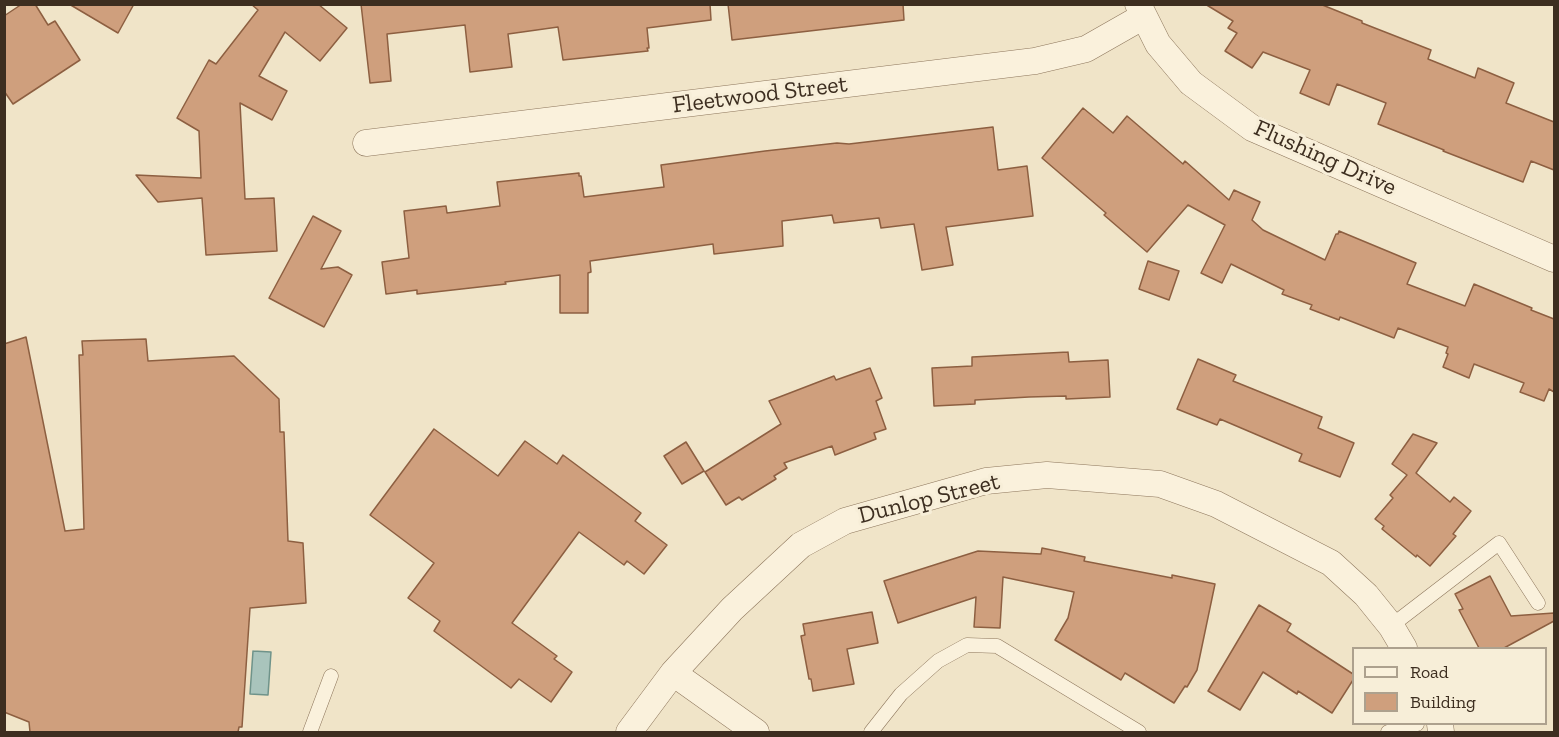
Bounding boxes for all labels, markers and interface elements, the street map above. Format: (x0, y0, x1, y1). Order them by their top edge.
street label: Fleetwood Street (671, 70, 849, 120)
street label: Flushing Drive (1249, 114, 1401, 202)
street label: Dunlop Street (855, 468, 1003, 530)
legend (1352, 647, 1547, 725)
text: Road (1410, 661, 1449, 683)
text: Building (1410, 691, 1476, 713)

